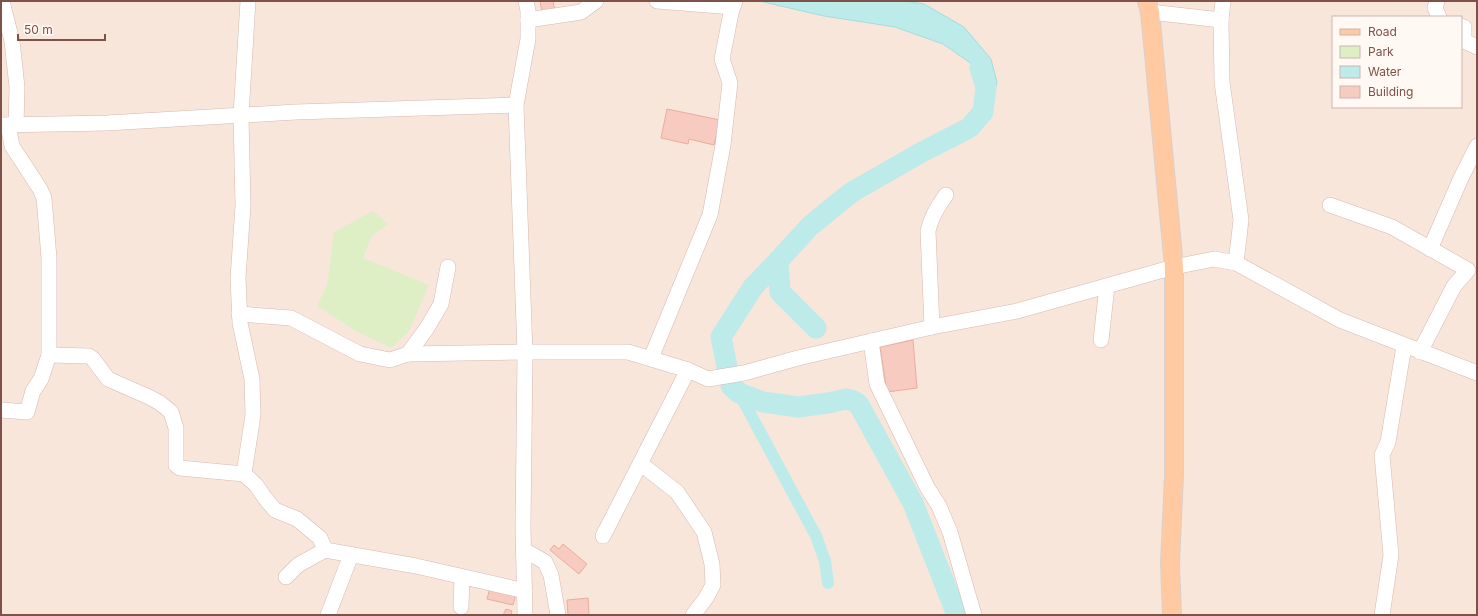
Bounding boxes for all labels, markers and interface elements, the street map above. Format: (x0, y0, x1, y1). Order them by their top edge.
scale bar (18, 16, 105, 42)
legend (1332, 16, 1462, 108)
text: 50 m (24, 22, 53, 37)
text: Road (1368, 24, 1397, 39)
text: Park (1368, 44, 1394, 59)
text: Water (1368, 64, 1402, 79)
text: Building (1368, 84, 1413, 99)

